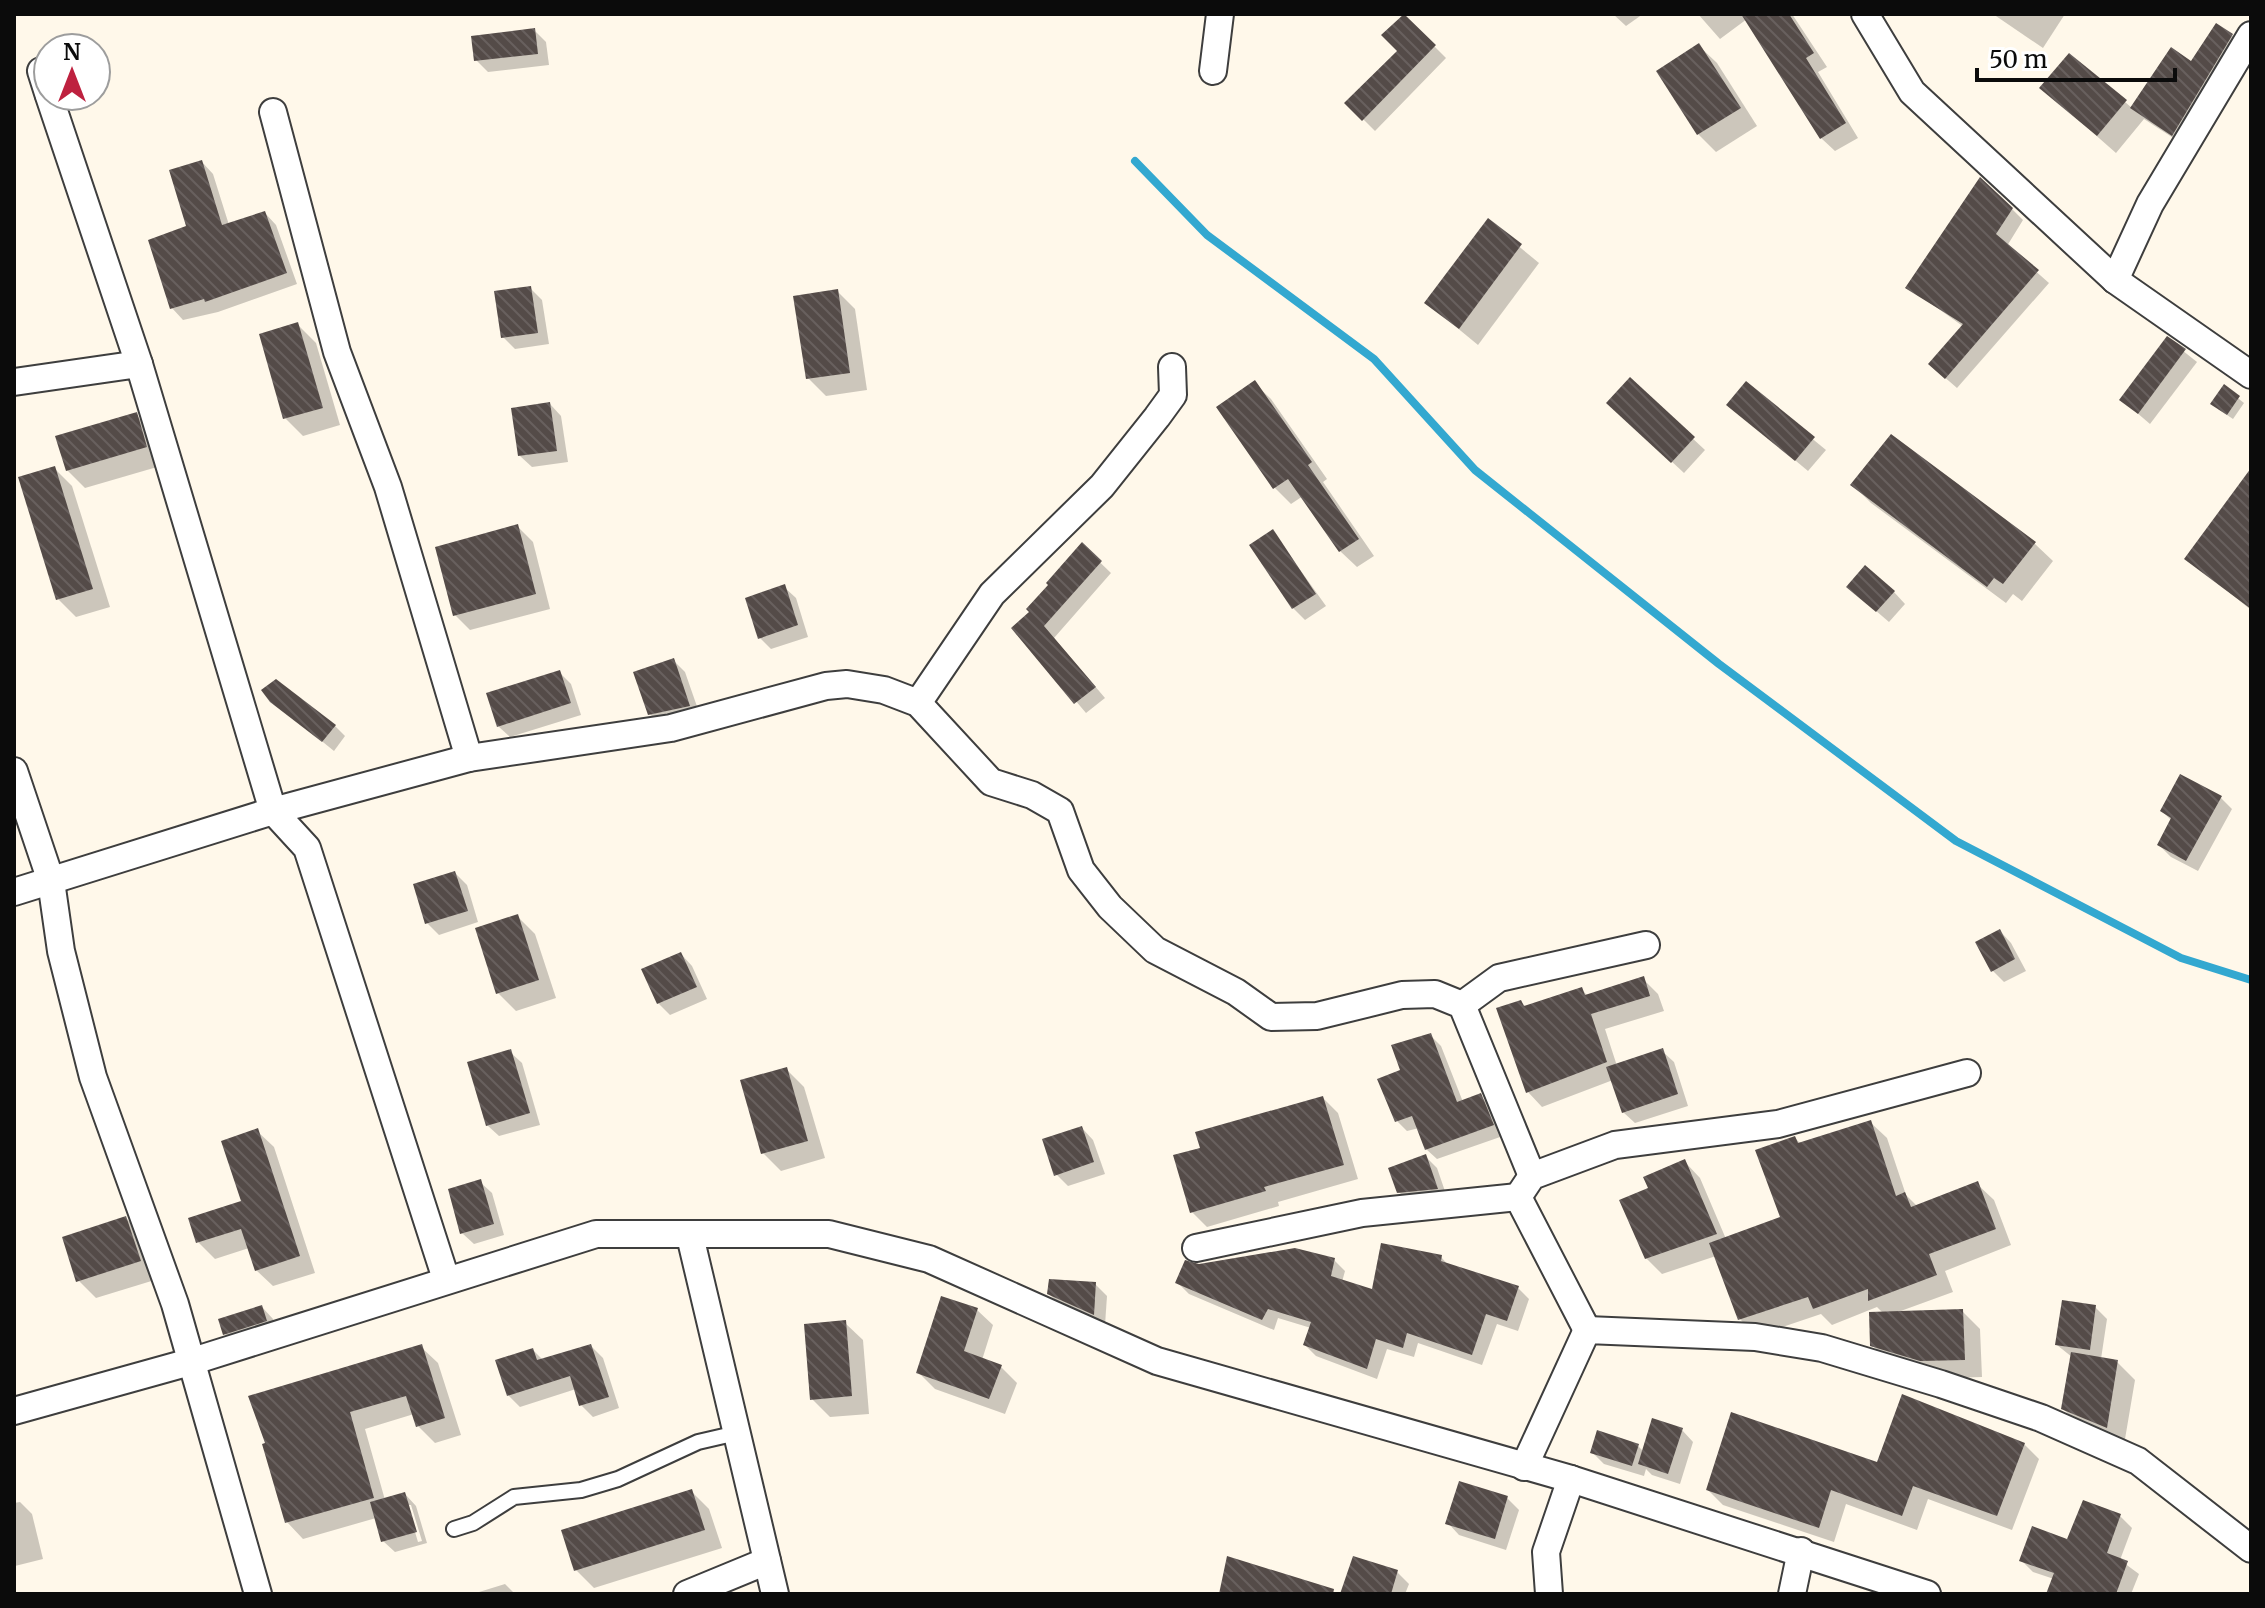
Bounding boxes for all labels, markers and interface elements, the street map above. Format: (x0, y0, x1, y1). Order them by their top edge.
north arrow (32, 32, 112, 112)
scale bar (1977, 32, 2175, 82)
text: N (63, 38, 81, 66)
text: 50 m (1989, 44, 2048, 75)

